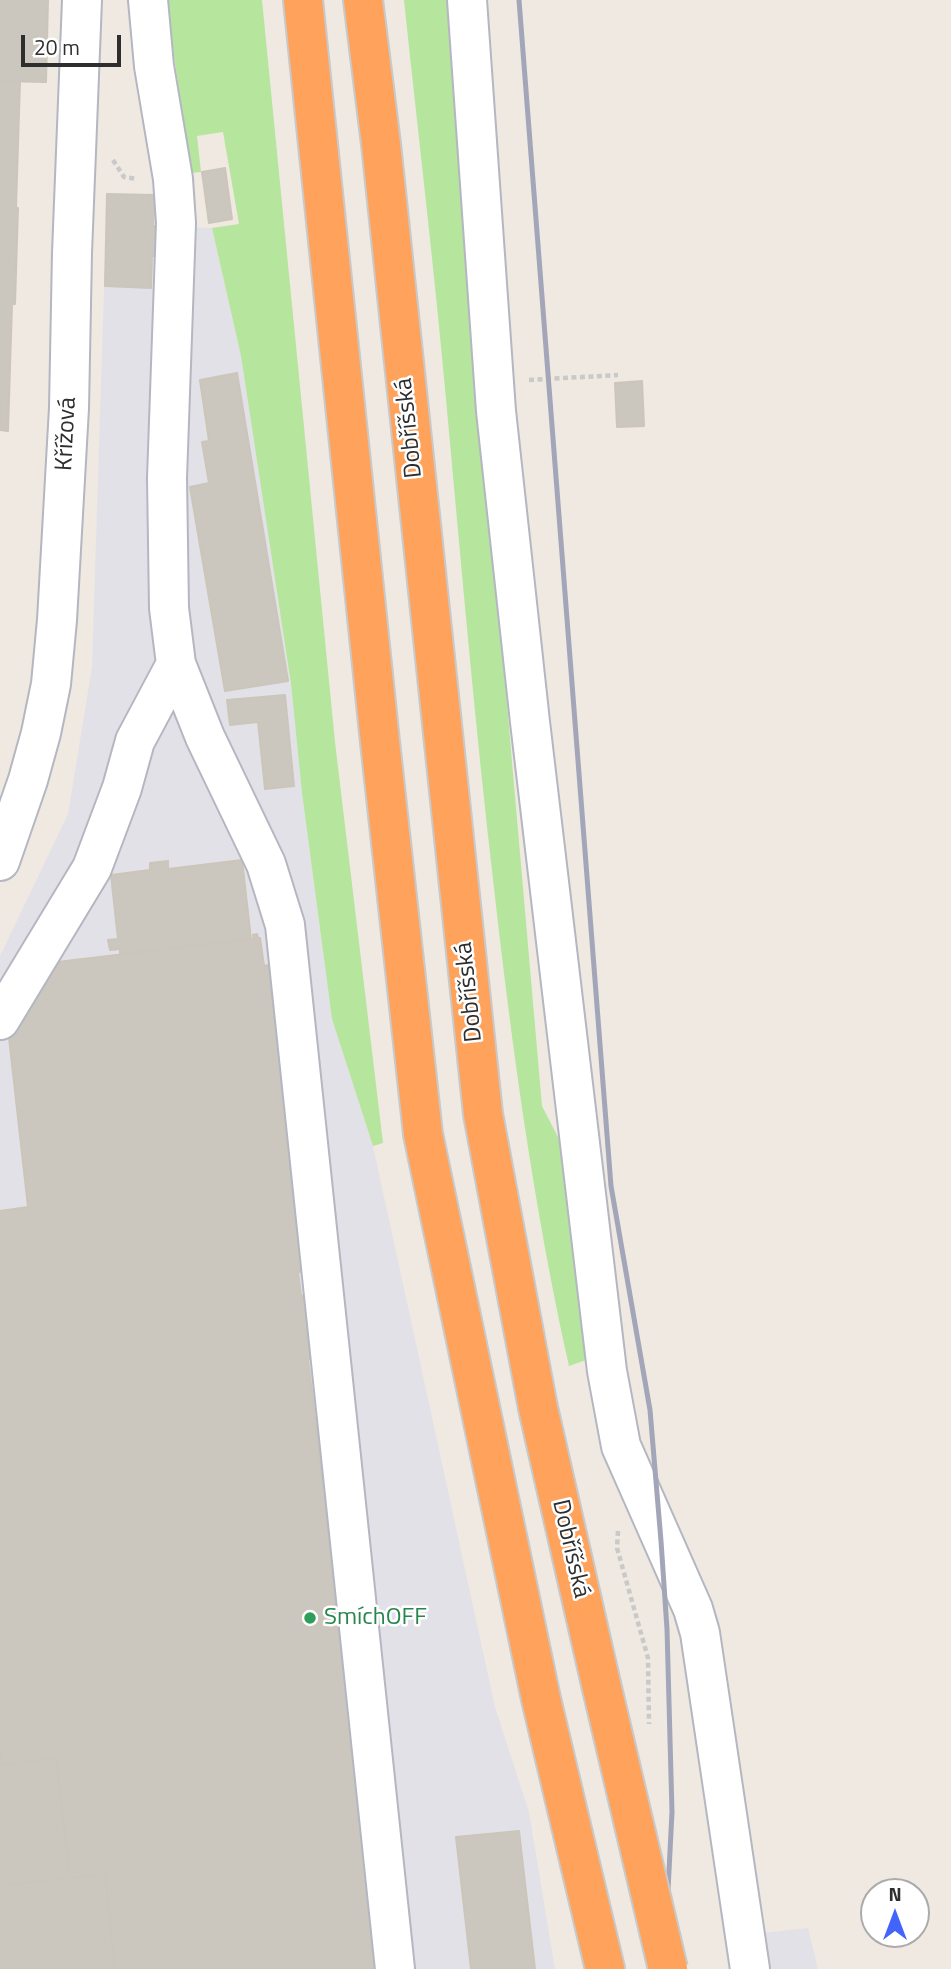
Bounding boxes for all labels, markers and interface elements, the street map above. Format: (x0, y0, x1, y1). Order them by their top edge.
scale bar (24, 21, 124, 65)
text: 20 m (34, 31, 80, 63)
street label: Dobříšská (390, 377, 430, 479)
street label: Křížová (51, 396, 83, 472)
street label: Dobříšská (450, 941, 490, 1043)
street label: Dobříšská (545, 1497, 595, 1601)
place label: SmíchOFF (324, 1604, 427, 1632)
marker: SmíchOFF (302, 1610, 318, 1626)
north arrow (860, 1878, 930, 1948)
text: N (888, 1879, 902, 1908)

